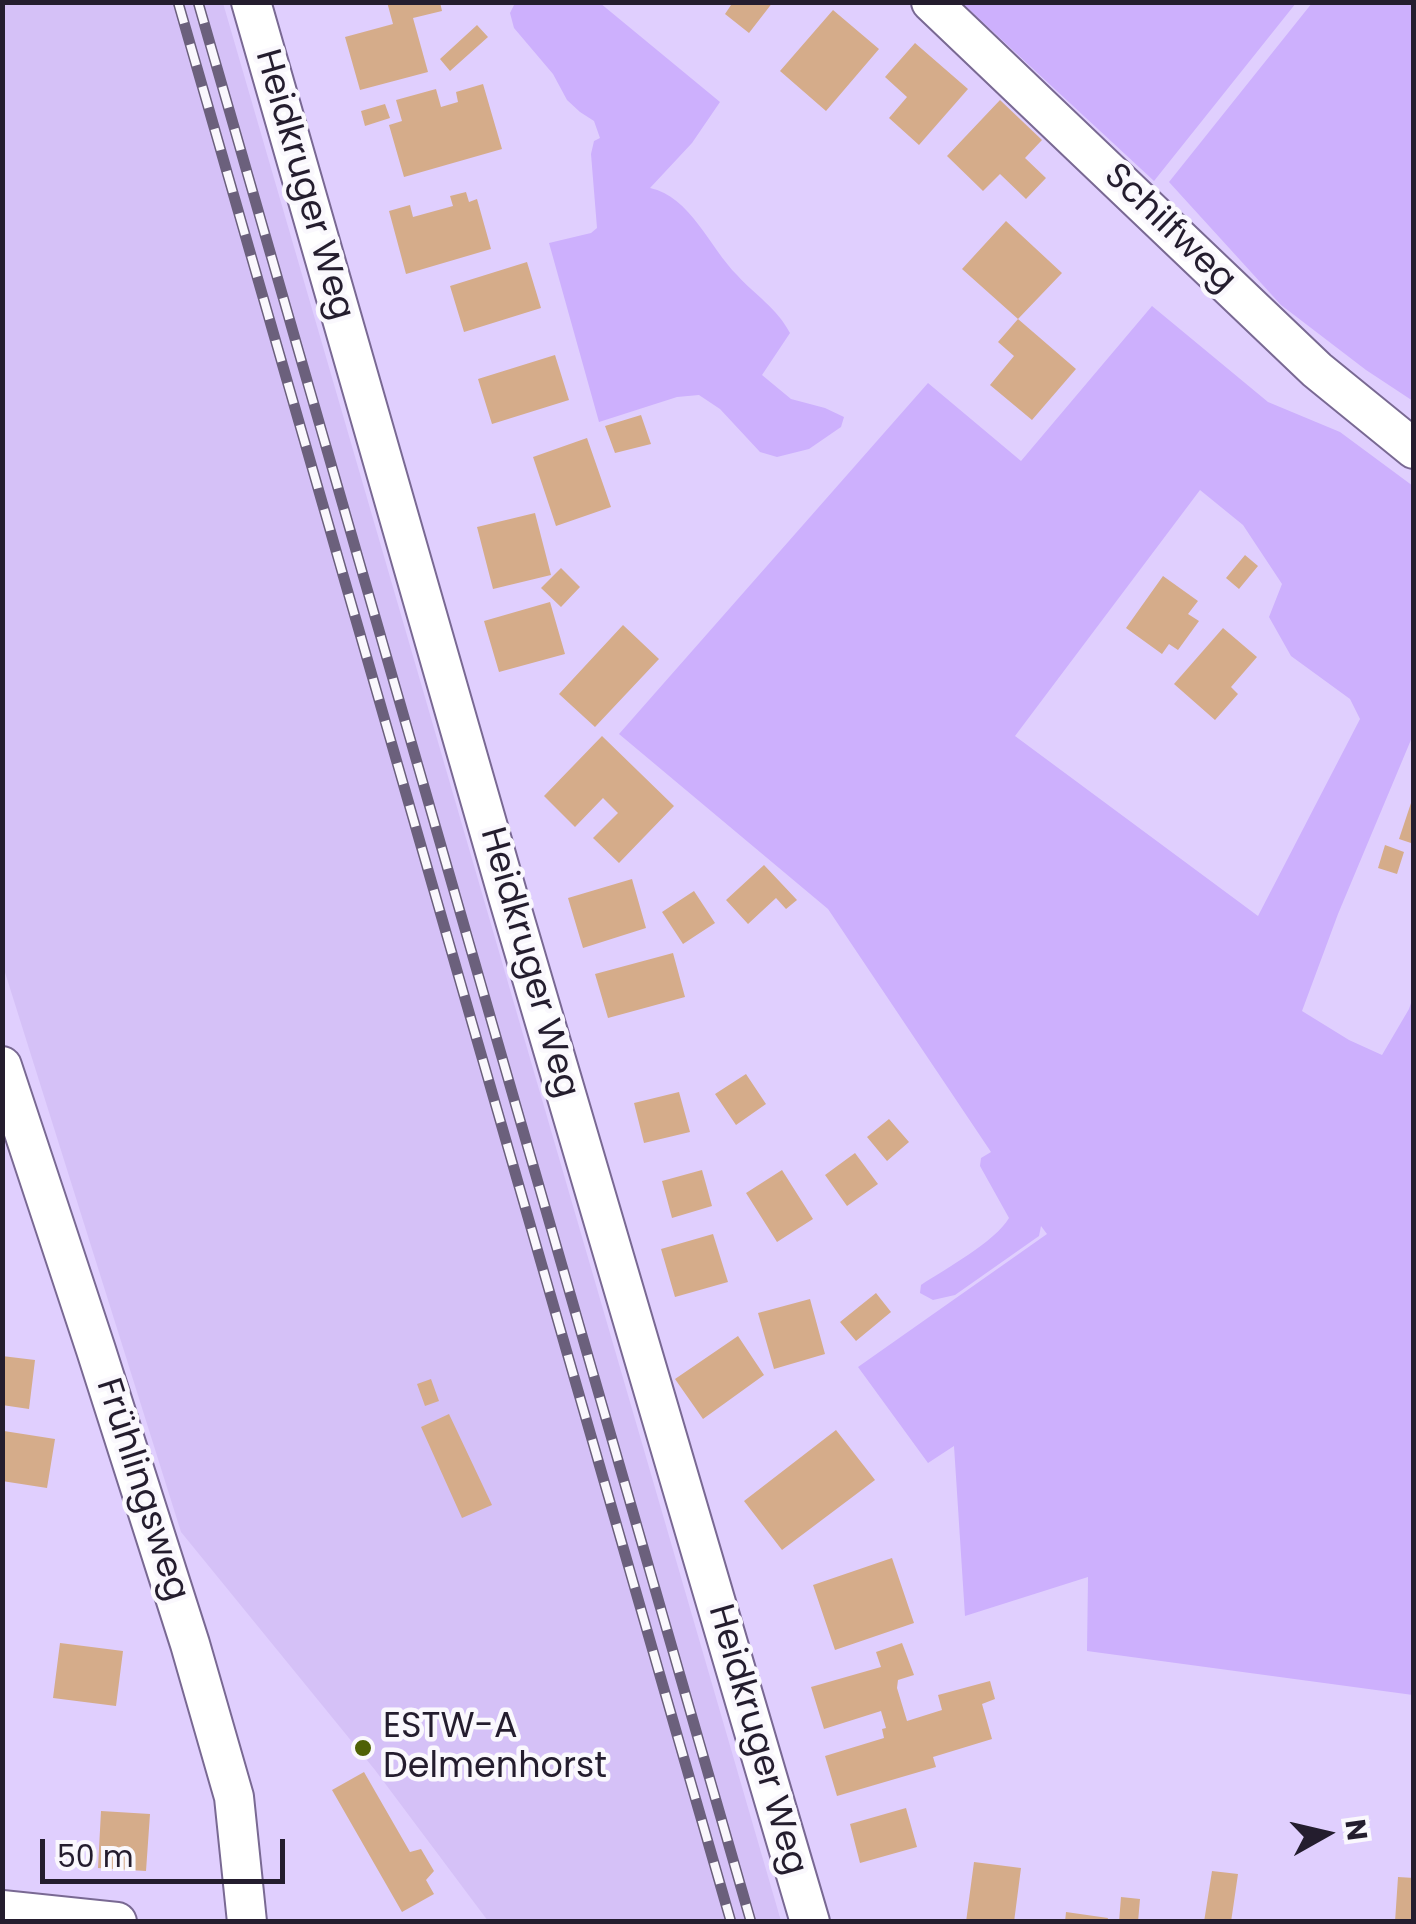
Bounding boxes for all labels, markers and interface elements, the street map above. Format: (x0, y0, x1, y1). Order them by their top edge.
street label: Heidkruger Weg (244, 45, 362, 325)
street label: Schilfweg (1094, 156, 1244, 302)
street label: Heidkruger Weg (469, 823, 587, 1103)
street label: Frühlingsweg (85, 1374, 197, 1606)
street label: Heidkruger Weg (697, 1600, 815, 1880)
place label: ESTW-A Delmenhorst (383, 1707, 607, 1789)
marker: ESTW-A Delmenhorst (352, 1737, 374, 1759)
north arrow (1276, 1784, 1376, 1884)
text: N (1335, 1817, 1377, 1843)
scale bar (45, 1819, 290, 1881)
text: 50 m (57, 1835, 134, 1878)

